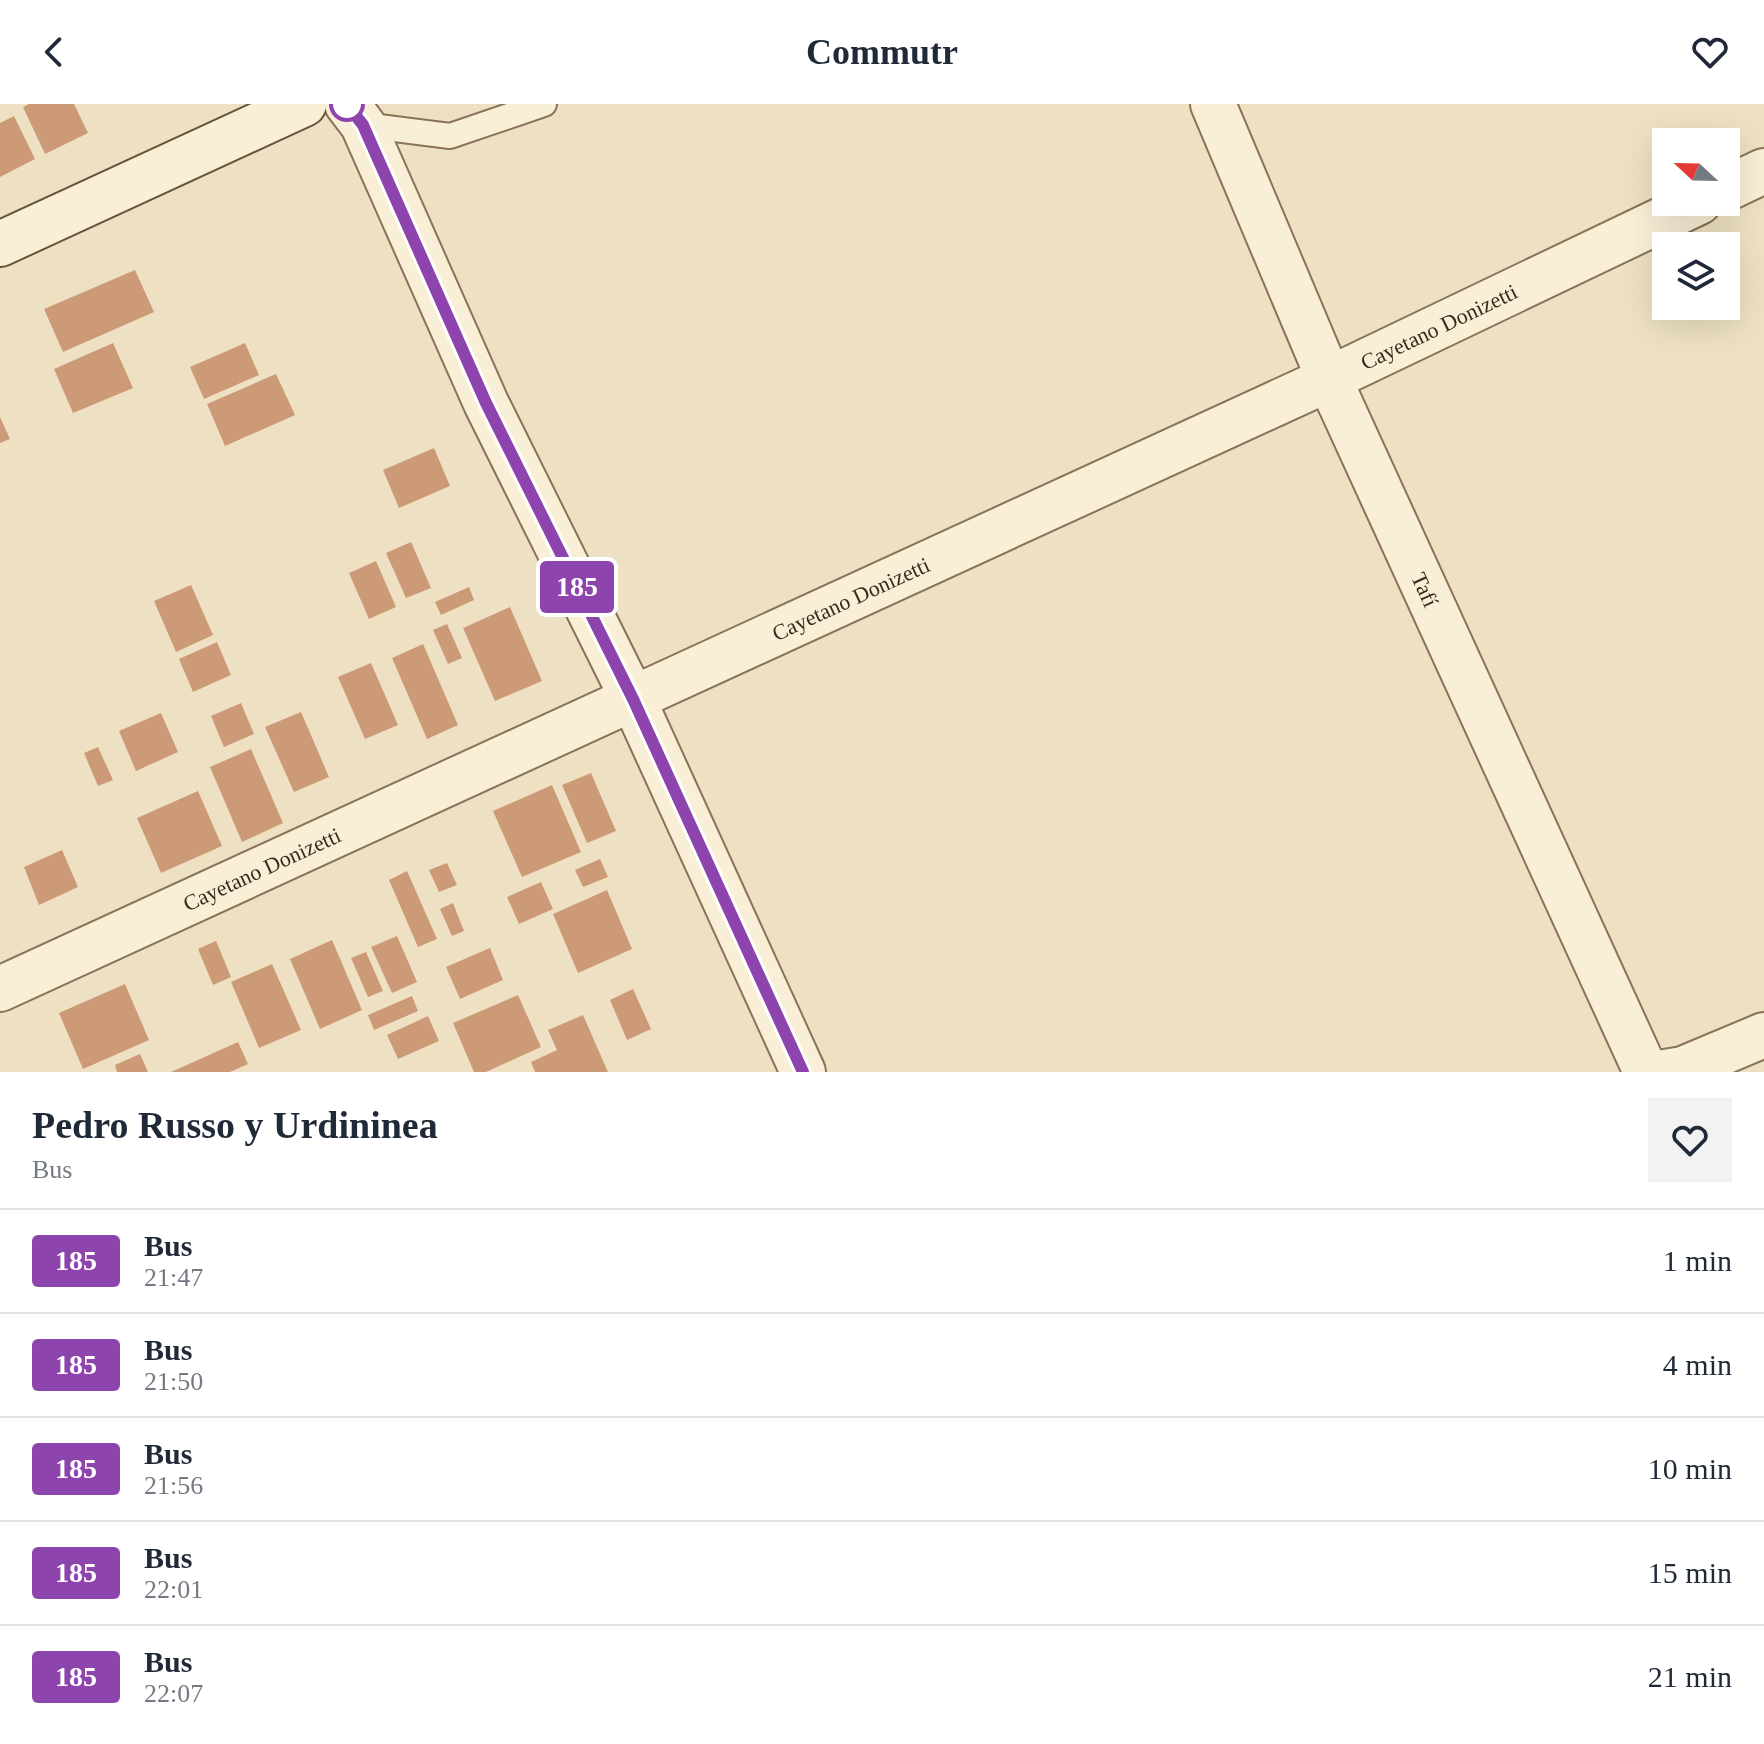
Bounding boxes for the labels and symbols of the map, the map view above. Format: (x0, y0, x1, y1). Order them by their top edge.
unlabelled marker (330, 87, 364, 121)
north arrow (1652, 128, 1740, 216)
street label: Cayetano Donizetti (1356, 278, 1521, 375)
street label: Cayetano Donizetti (768, 552, 933, 645)
line badge: 185 (531, 561, 623, 613)
street label: Tafí (1407, 568, 1444, 611)
street label: Cayetano Donizetti (179, 822, 344, 916)

